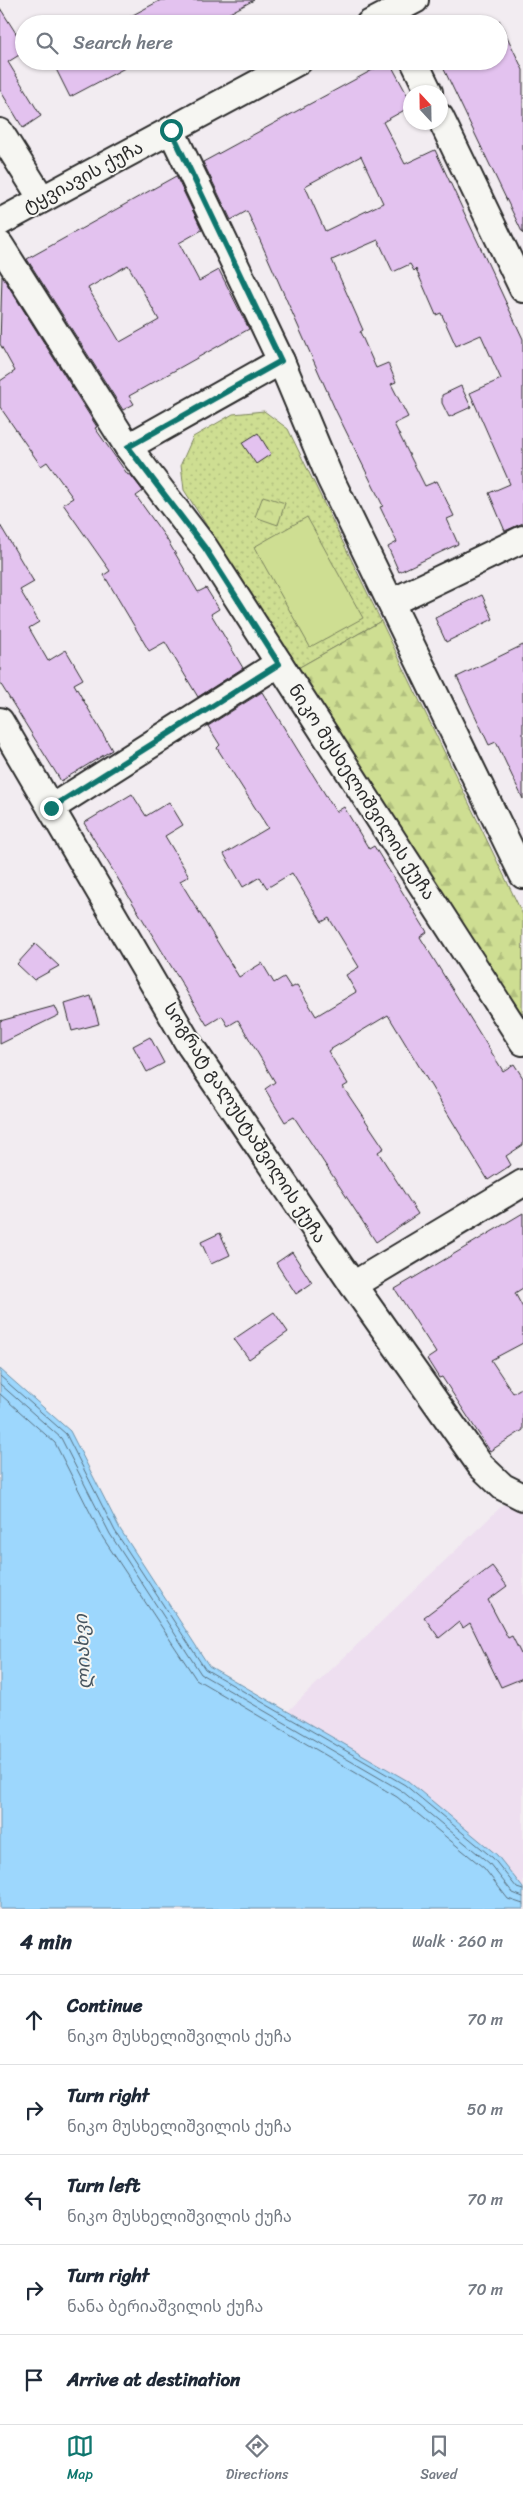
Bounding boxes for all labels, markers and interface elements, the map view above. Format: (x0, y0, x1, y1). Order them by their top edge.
search box (15, 15, 508, 70)
text: Search here (73, 26, 173, 59)
icon: search (33, 29, 61, 57)
north arrow (403, 85, 448, 130)
route start (160, 119, 183, 142)
street label: ტყვიავის ქუჩა (17, 132, 149, 222)
street label: ნიკო მუსხელიშვილის ქუჩა (280, 677, 444, 907)
route end (40, 797, 63, 820)
street label: სოგრატ გალუსტაშვილის ქუჩა (155, 996, 335, 1250)
water label: ლიახვი (64, 1613, 101, 1690)
text: 4 min (20, 1923, 72, 1961)
text: Walk · 260 m (412, 1927, 503, 1956)
text: Continue (67, 1989, 143, 2022)
text: 70 m (467, 2005, 503, 2034)
icon: ahead (20, 2006, 48, 2034)
text: ნიკო მუსხელიშვილის ქუჩა (67, 2022, 292, 2051)
text: Turn right (67, 2079, 149, 2112)
text: 50 m (467, 2095, 503, 2124)
icon: right (20, 2096, 48, 2124)
text: ნიკო მუსხელიშვილის ქუჩა (67, 2112, 292, 2141)
text: Turn left (67, 2169, 140, 2202)
text: 70 m (467, 2185, 503, 2214)
icon: left (20, 2186, 48, 2214)
text: ნიკო მუსხელიშვილის ქუჩა (67, 2202, 292, 2231)
text: Turn right (67, 2259, 149, 2292)
text: 70 m (467, 2275, 503, 2304)
icon: right (20, 2276, 48, 2304)
text: ნანა ბერიაშვილის ქუჩა (67, 2292, 263, 2321)
text: Arrive at destination (67, 2363, 240, 2396)
icon: arrive (20, 2366, 48, 2394)
tab: Map (66, 2432, 94, 2487)
tab: Directions (226, 2432, 288, 2487)
tab: Saved (420, 2432, 457, 2487)

